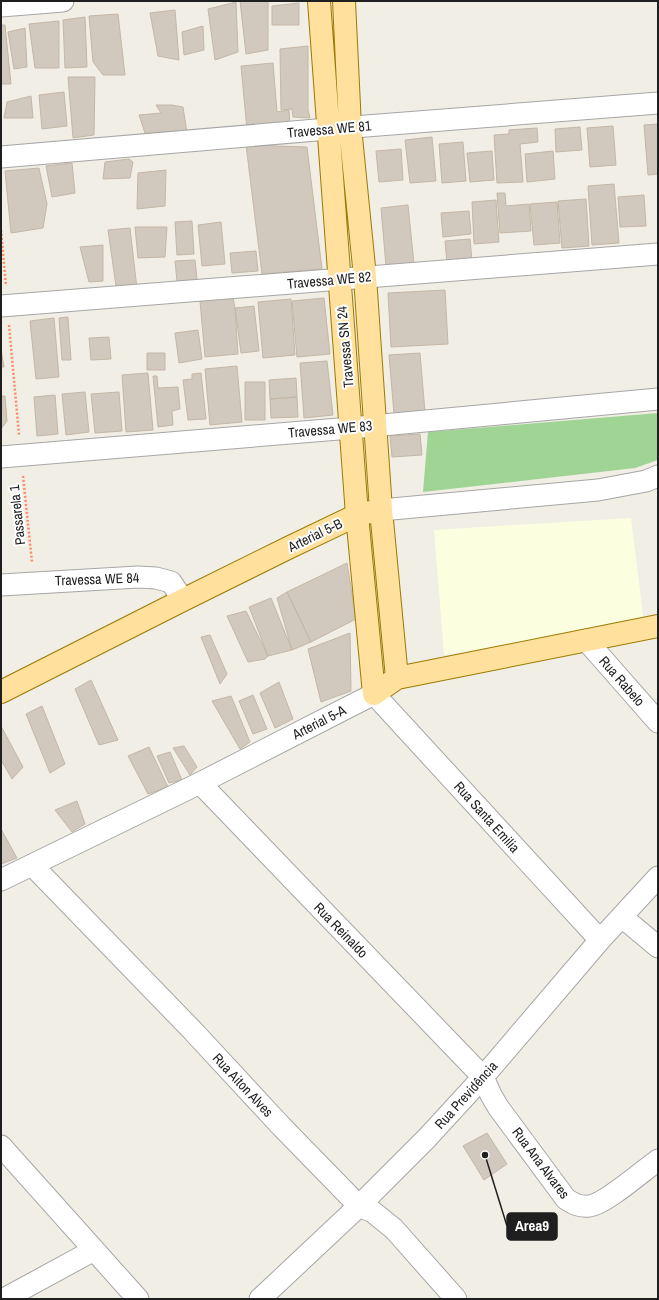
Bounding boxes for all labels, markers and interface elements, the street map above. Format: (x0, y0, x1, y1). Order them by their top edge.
street label: Travessa WE 81 (286, 116, 372, 142)
street label: Travessa WE 82 (286, 267, 372, 293)
street label: Travessa SN 24 (332, 305, 358, 389)
street label: Travessa WE 83 (287, 416, 373, 442)
street label: Passarela 1 (5, 483, 29, 546)
street label: Arterial 5-B (284, 514, 345, 556)
street label: Travessa WE 84 (54, 569, 140, 589)
street label: Rua Rabelo (595, 652, 649, 710)
street label: Arterial 5-A (288, 701, 349, 744)
street label: Rua Santa Emilia (450, 778, 524, 857)
street label: Rua Reinaldo (310, 898, 372, 962)
street label: Rua Aiton Alves (209, 1049, 277, 1121)
street label: Rua Previdência (431, 1057, 502, 1133)
street label: Rua Ana Alvares (508, 1124, 574, 1203)
callout: Area9 (507, 1213, 557, 1240)
text: Area9 (515, 1215, 549, 1236)

